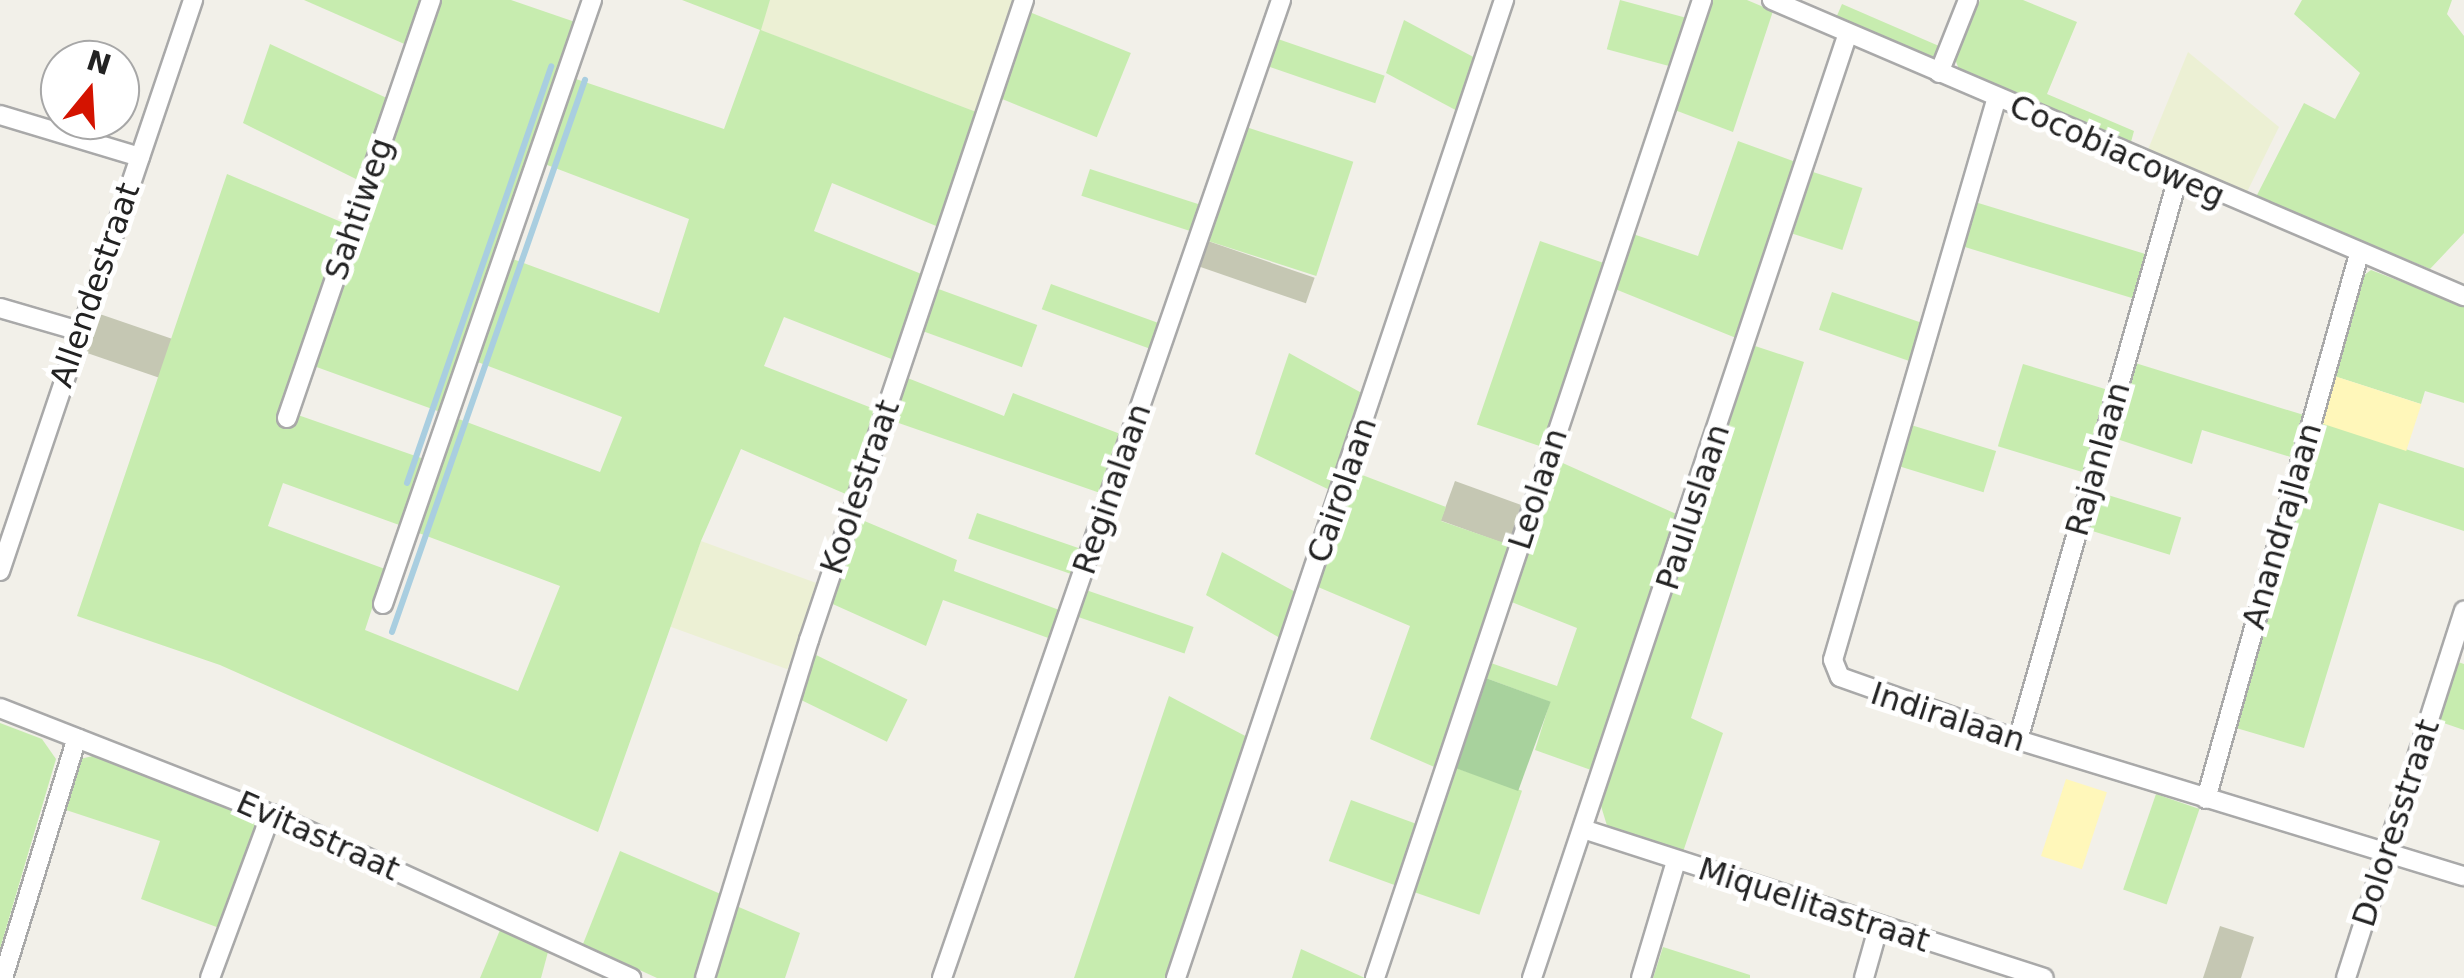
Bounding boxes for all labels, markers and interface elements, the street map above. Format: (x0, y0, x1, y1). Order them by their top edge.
north arrow (40, 40, 140, 140)
text: N (83, 44, 115, 82)
street label: Cocobiacoweg (2004, 86, 2230, 216)
street label: Sahtiweg (317, 133, 401, 285)
street label: Allendestraat (42, 178, 148, 392)
street label: Rajanlaan (2058, 378, 2138, 540)
street label: Koolestraat (812, 395, 908, 579)
street label: Reginalaan (1065, 399, 1159, 579)
street label: Cairolaan (1299, 412, 1385, 568)
street label: Pauluslaan (1648, 419, 1738, 595)
street label: Anandrajlaan (2234, 419, 2330, 633)
street label: Leolaan (1500, 424, 1576, 554)
street label: Indiralaan (1866, 674, 2030, 760)
street label: Doloresstraat (2344, 715, 2448, 931)
street label: Evitastraat (231, 783, 405, 889)
street label: Miquelitastraat (1694, 850, 1934, 960)

